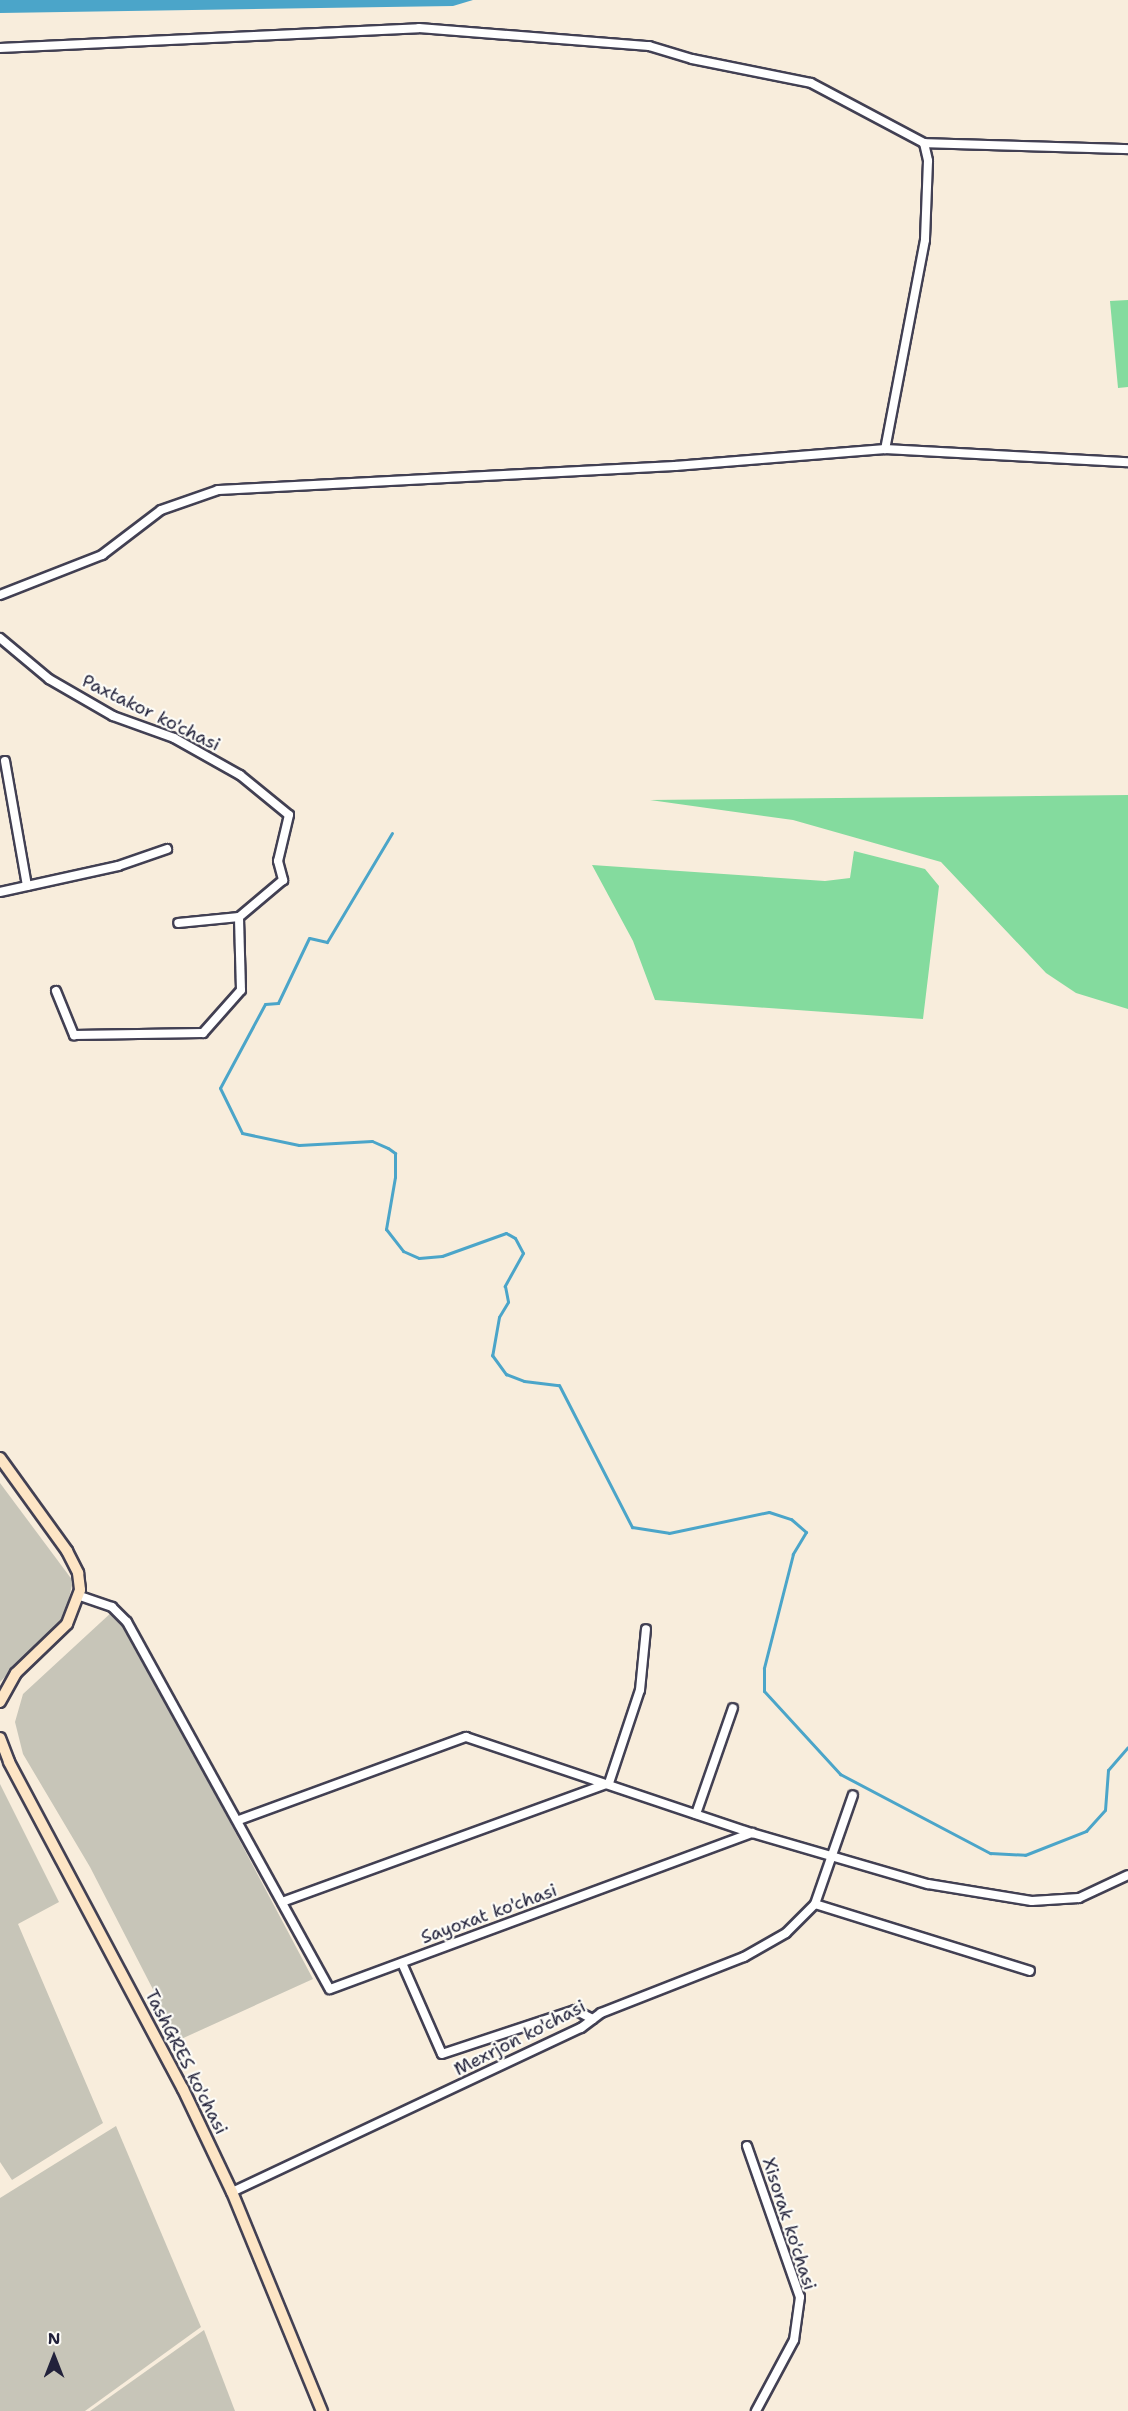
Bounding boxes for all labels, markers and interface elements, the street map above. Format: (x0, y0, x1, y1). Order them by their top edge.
street label: Paxtakor ko'chasi (78, 670, 224, 756)
street label: Sayoxat ko'chasi (418, 1879, 560, 1949)
street label: TashGRES ko'chasi (140, 1986, 232, 2138)
street label: Mexrjon ko'chasi (451, 1995, 589, 2081)
street label: Xisorak ko'chasi (757, 2155, 821, 2293)
north arrow (24, 2327, 84, 2387)
text: N (48, 2328, 60, 2349)

